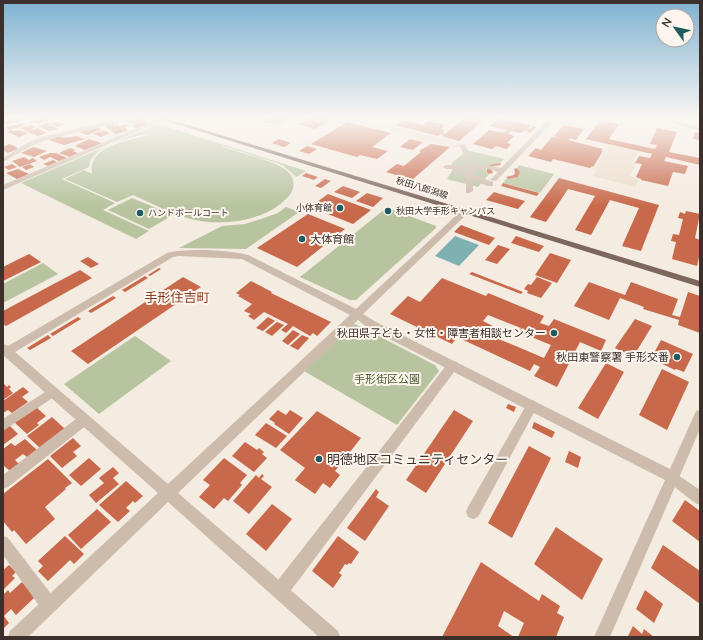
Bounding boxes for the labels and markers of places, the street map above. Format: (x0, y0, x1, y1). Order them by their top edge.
place label: 小体育館 (296, 202, 332, 213)
marker: 小体育館 (335, 203, 345, 213)
place label: 秋田大学手形キャンパス (396, 205, 495, 216)
marker: 秋田大学手形キャンパス (383, 206, 393, 216)
place label: ハンドボールコート (148, 207, 229, 218)
marker: ハンドボールコート (135, 208, 145, 218)
place label: 大体育館 (310, 232, 354, 245)
marker: 大体育館 (297, 234, 307, 244)
place label: 秋田県子ども・女性・障害者相談センター (337, 326, 546, 339)
marker: 秋田県子ども・女性・障害者相談センター (549, 328, 559, 338)
place label: 秋田東警察署 手形交番 (556, 350, 669, 363)
marker: 秋田東警察署 手形交番 (672, 352, 682, 362)
place label: 明徳地区コミュニティセンター (327, 451, 508, 467)
marker: 明徳地区コミュニティセンター (314, 454, 324, 464)

